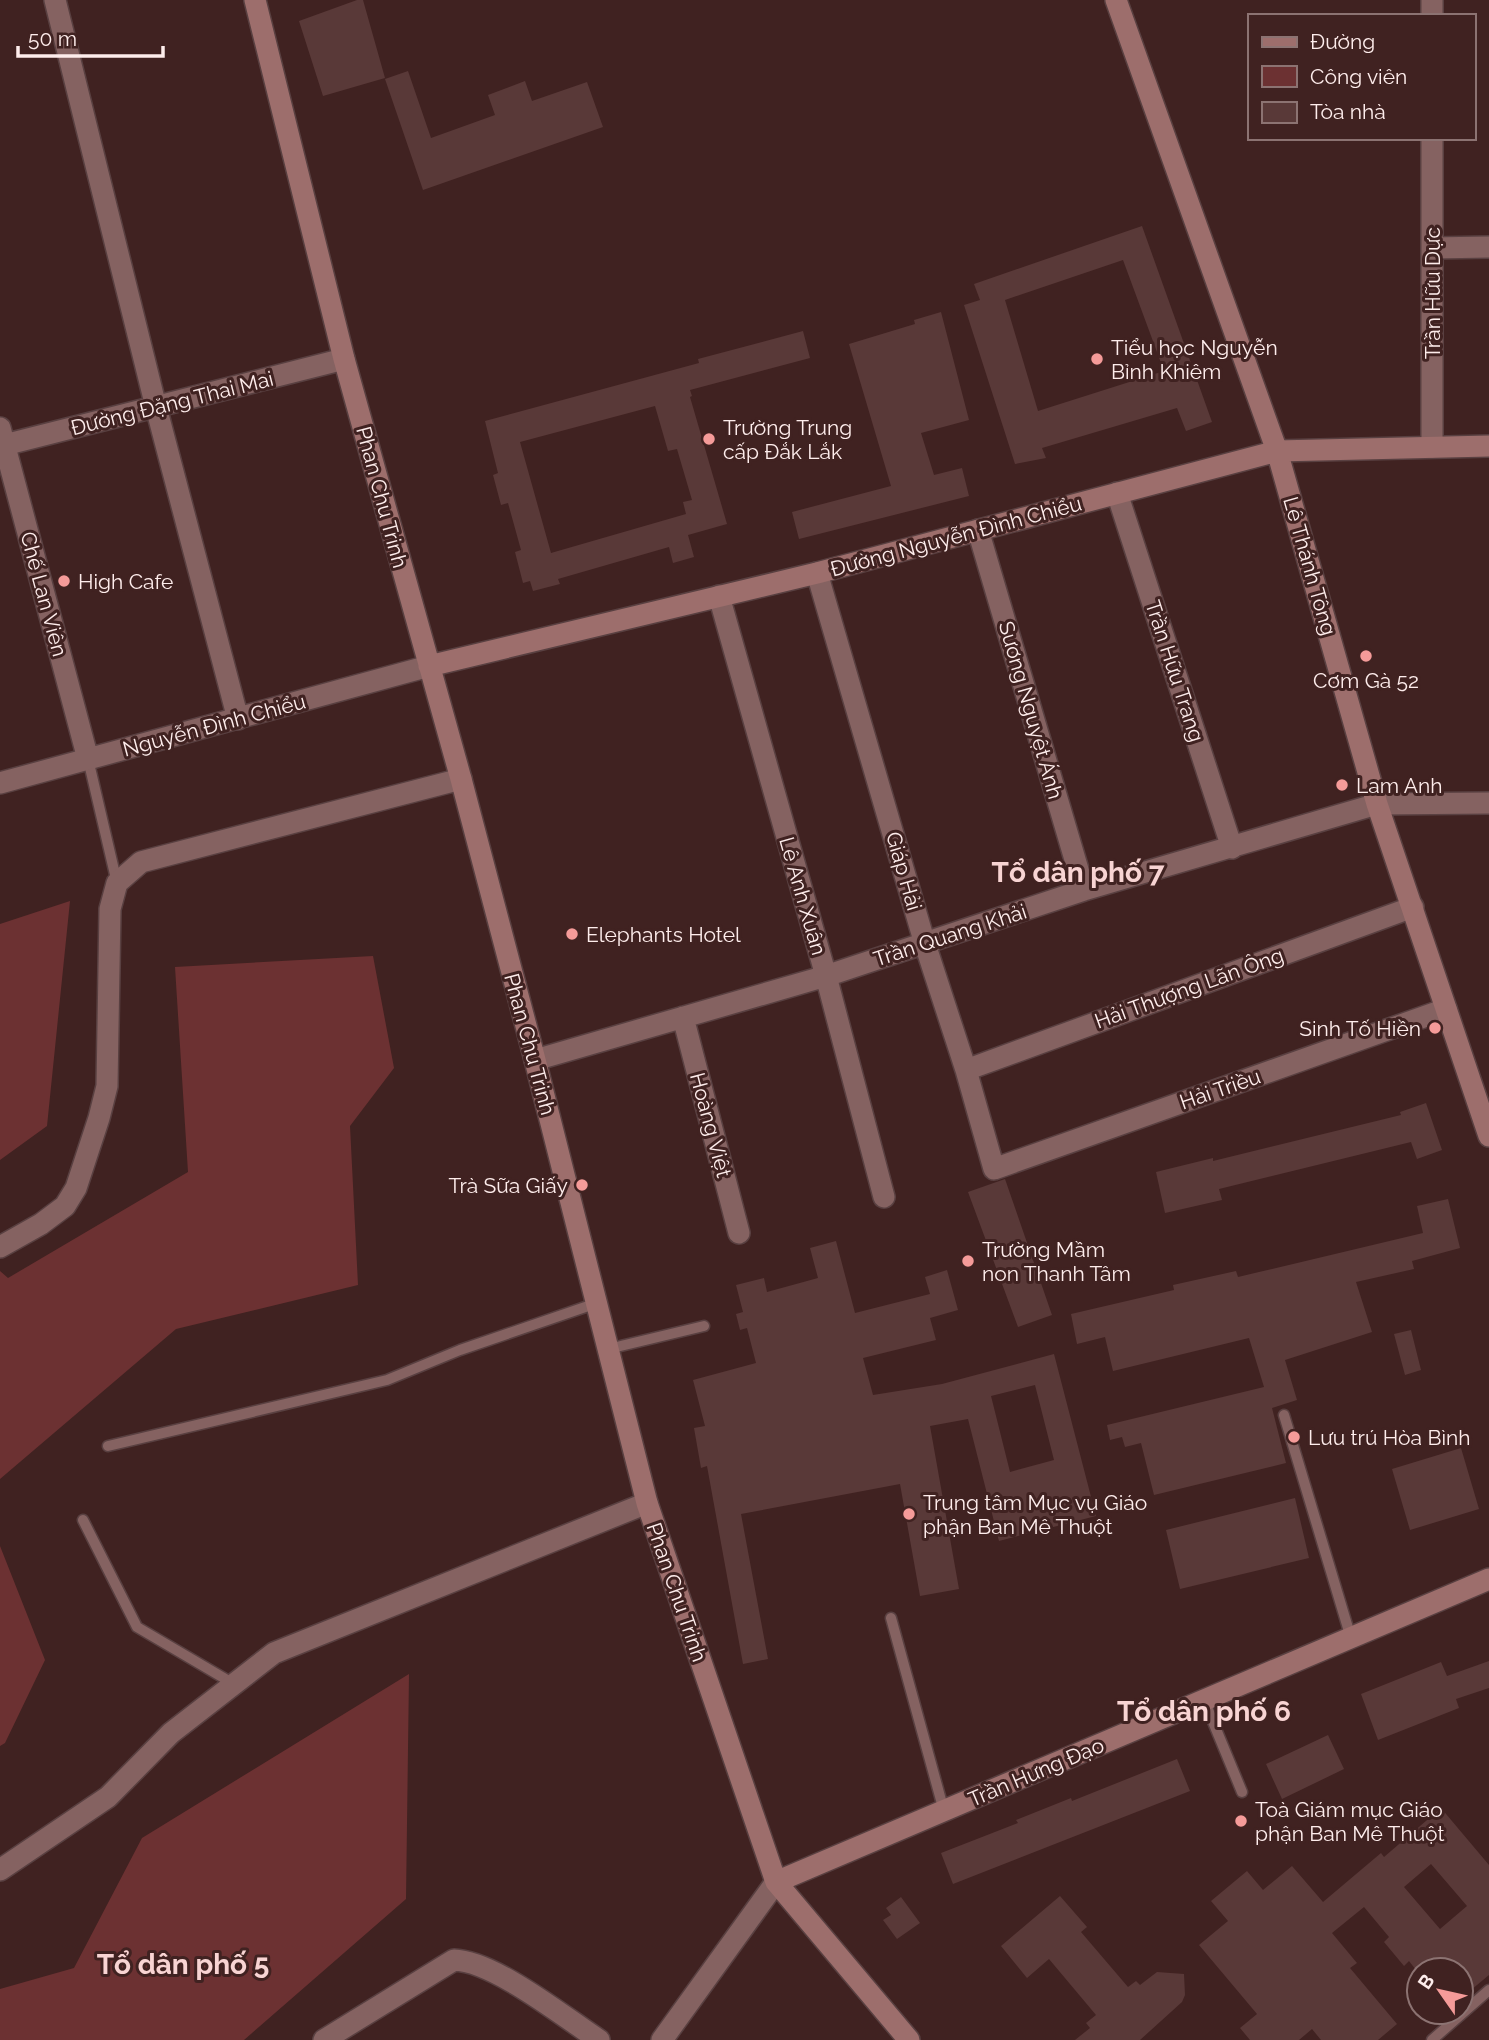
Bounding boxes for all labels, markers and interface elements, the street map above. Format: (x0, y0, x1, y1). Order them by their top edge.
scale bar (18, 14, 163, 58)
legend (1248, 14, 1475, 140)
text: 50 m (28, 26, 77, 51)
text: Đường (1310, 29, 1375, 54)
text: Công viên (1310, 64, 1407, 89)
text: Tòa nhà (1310, 99, 1386, 124)
street label: Trần Hữu Dực (1420, 227, 1445, 359)
place label: Tiểu học Nguyễn Bỉnh Khiêm (1111, 335, 1278, 384)
marker: Tiểu học Nguyễn Bỉnh Khiêm (1089, 351, 1105, 367)
street label: Đường Đặng Thai Mai (68, 366, 276, 440)
place label: Trường Trung cấp Đắk Lắk (723, 415, 852, 464)
street label: Phan Chu Trinh (351, 423, 413, 571)
marker: Trường Trung cấp Đắk Lắk (701, 431, 717, 447)
street label: Đường Nguyễn Đình Chiểu (828, 490, 1084, 582)
street label: Lê Thánh Tông (1278, 494, 1342, 638)
street label: Chế Lan Viên (15, 529, 73, 659)
place label: High Cafe (78, 569, 173, 594)
marker: High Cafe (56, 573, 72, 589)
street label: Trần Hữu Trang (1140, 597, 1210, 745)
street label: Sương Nguyệt Ánh (994, 618, 1068, 802)
marker: Cơm Gà 52 (1358, 648, 1374, 664)
place label: Cơm Gà 52 (1313, 668, 1419, 693)
street label: Nguyễn Đình Chiểu (120, 689, 308, 761)
place label: Lam Anh (1356, 773, 1442, 798)
marker: Lam Anh (1334, 777, 1350, 793)
street label: Giáp Hải (881, 829, 927, 913)
street label: Lê Anh Xuân (774, 834, 832, 958)
district label: Tổ dân phố 7 (992, 856, 1165, 889)
street label: Trần Quang Khải (870, 898, 1030, 972)
place label: Elephants Hotel (586, 922, 741, 947)
marker: Elephants Hotel (564, 926, 580, 942)
street label: Hải Thượng Lãn Ông (1091, 942, 1287, 1034)
street label: Phan Chu Trinh (499, 970, 561, 1118)
place label: Sinh Tố Hiền (1299, 1016, 1421, 1041)
marker: Sinh Tố Hiền (1427, 1020, 1443, 1036)
street label: Hải Triều (1176, 1064, 1264, 1114)
street label: Hoàng Việt (685, 1070, 737, 1180)
place label: Trà Sữa Giấy (448, 1173, 568, 1198)
marker: Trà Sữa Giấy (574, 1177, 590, 1193)
place label: Trường Mầm non Thanh Tâm (982, 1237, 1131, 1286)
marker: Trường Mầm non Thanh Tâm (960, 1253, 976, 1269)
place label: Lưu trú Hòa Bình (1308, 1425, 1470, 1450)
marker: Lưu trú Hòa Bình (1286, 1429, 1302, 1445)
place label: Trung tâm Mục vụ Giáo phận Ban Mê Thuột (923, 1490, 1147, 1539)
marker: Trung tâm Mục vụ Giáo phận Ban Mê Thuột (901, 1506, 917, 1522)
street label: Phan Chu Trinh (641, 1519, 713, 1665)
district label: Tổ dân phố 6 (1117, 1695, 1291, 1728)
street label: Trần Hưng Đạo (964, 1732, 1108, 1812)
place label: Toà Giám mục Giáo phận Ban Mê Thuột (1255, 1797, 1445, 1846)
marker: Toà Giám mục Giáo phận Ban Mê Thuột (1233, 1813, 1249, 1829)
district label: Tổ dân phố 5 (97, 1948, 269, 1981)
north arrow (1405, 1956, 1475, 2026)
text: B (1413, 1970, 1439, 1993)

